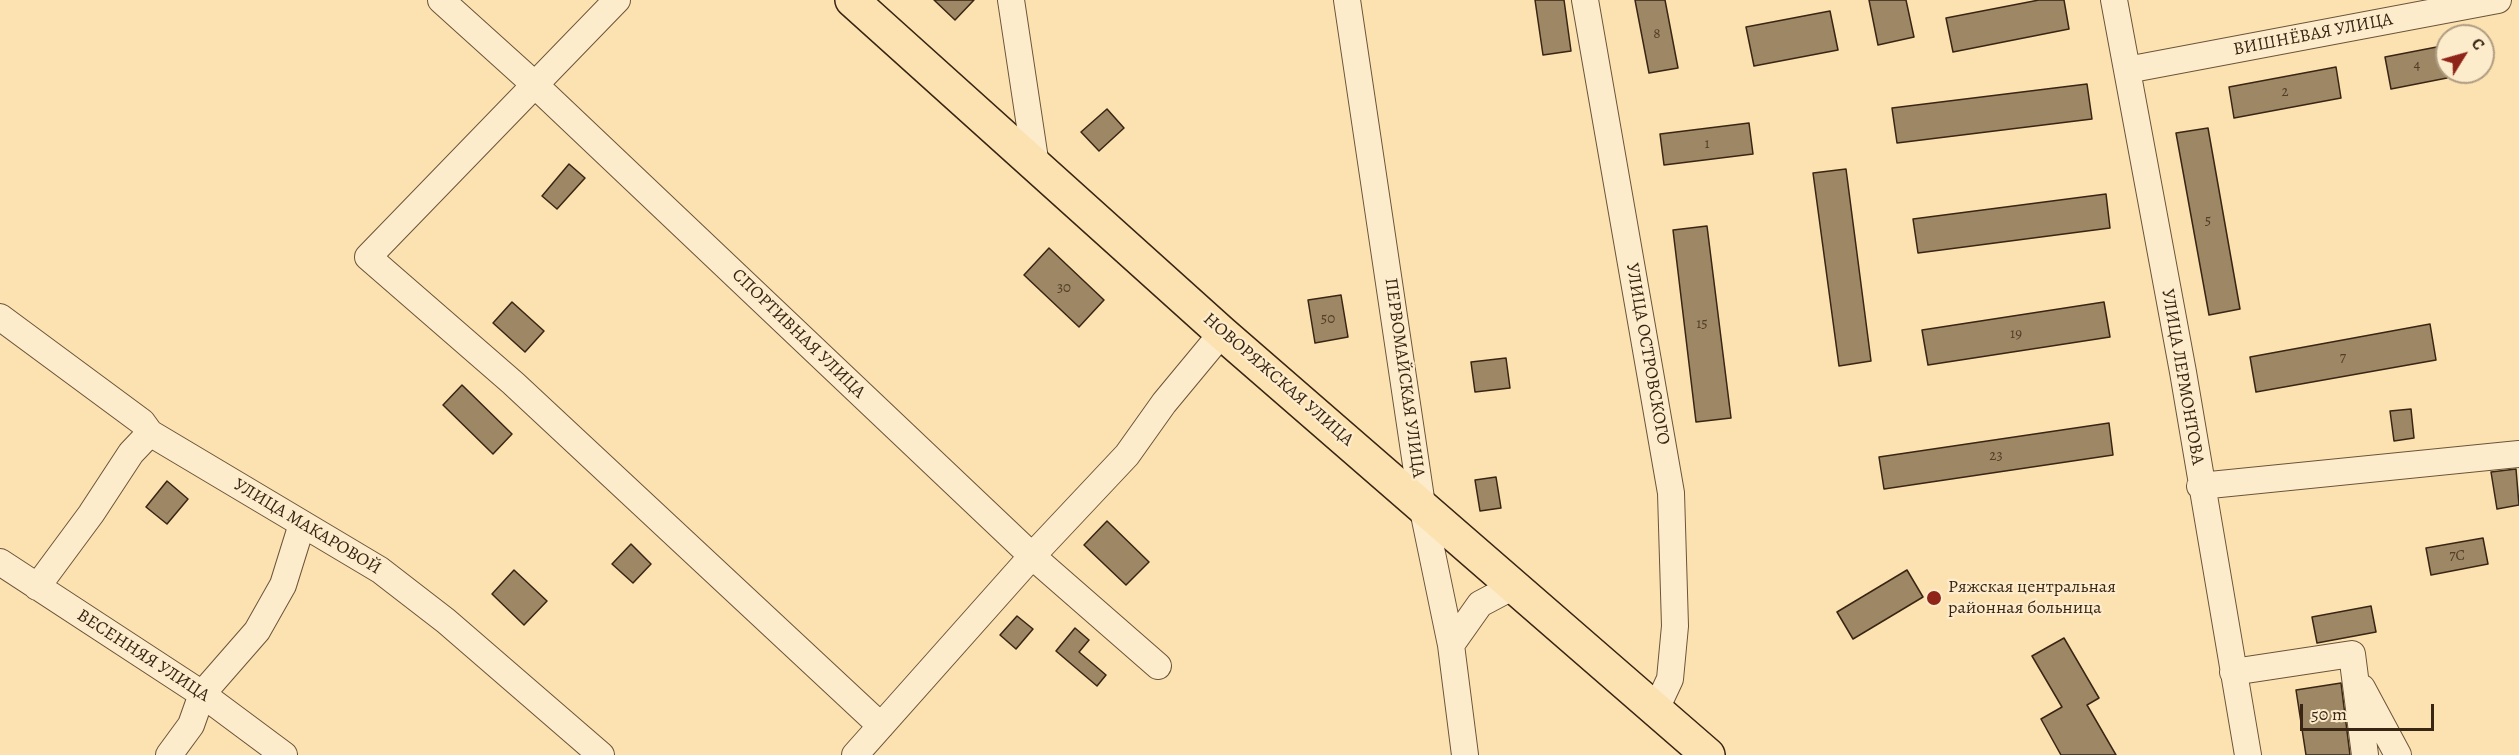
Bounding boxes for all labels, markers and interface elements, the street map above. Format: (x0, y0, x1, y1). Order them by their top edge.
street label: ВИШНЁВАЯ УЛИЦА (2232, 9, 2394, 61)
north arrow (2435, 24, 2495, 84)
house number: 8 (1653, 25, 1661, 43)
text: С (2466, 34, 2490, 55)
house number: 4 (2414, 56, 2420, 74)
house number: 2 (2281, 83, 2289, 101)
house number: 1 (1704, 135, 1710, 153)
house number: 5 (2205, 212, 2211, 230)
street label: УЛИЦА ОСТРОВСКОГО (1620, 261, 1674, 447)
street label: СПОРТИВНАЯ УЛИЦА (727, 265, 869, 403)
street label: ПЕРВОМАЙСКАЯ УЛИЦА (1379, 277, 1429, 479)
house number: 30 (1057, 279, 1071, 297)
street label: УЛИЦА ЛЕРМОНТОВА (2156, 287, 2208, 467)
street label: НОВОРЯЖСКАЯ УЛИЦА (1198, 309, 1358, 451)
house number: 50 (1321, 310, 1335, 328)
house number: 15 (1696, 315, 1708, 333)
house number: 19 (2010, 325, 2022, 343)
house number: 7 (2340, 349, 2346, 367)
house number: 23 (1989, 447, 2003, 465)
street label: УЛИЦА МАКАРОВОЙ (229, 474, 385, 580)
house number: 7С (2449, 547, 2465, 565)
place label: Ряжская центральная районная больница (1948, 577, 2116, 620)
marker: Ряжская центральная районная больница (1925, 589, 1943, 607)
street label: ВЕСЕННЯЯ УЛИЦА (73, 605, 213, 707)
scale bar (2303, 692, 2436, 730)
text: 50 m (2311, 702, 2347, 726)

